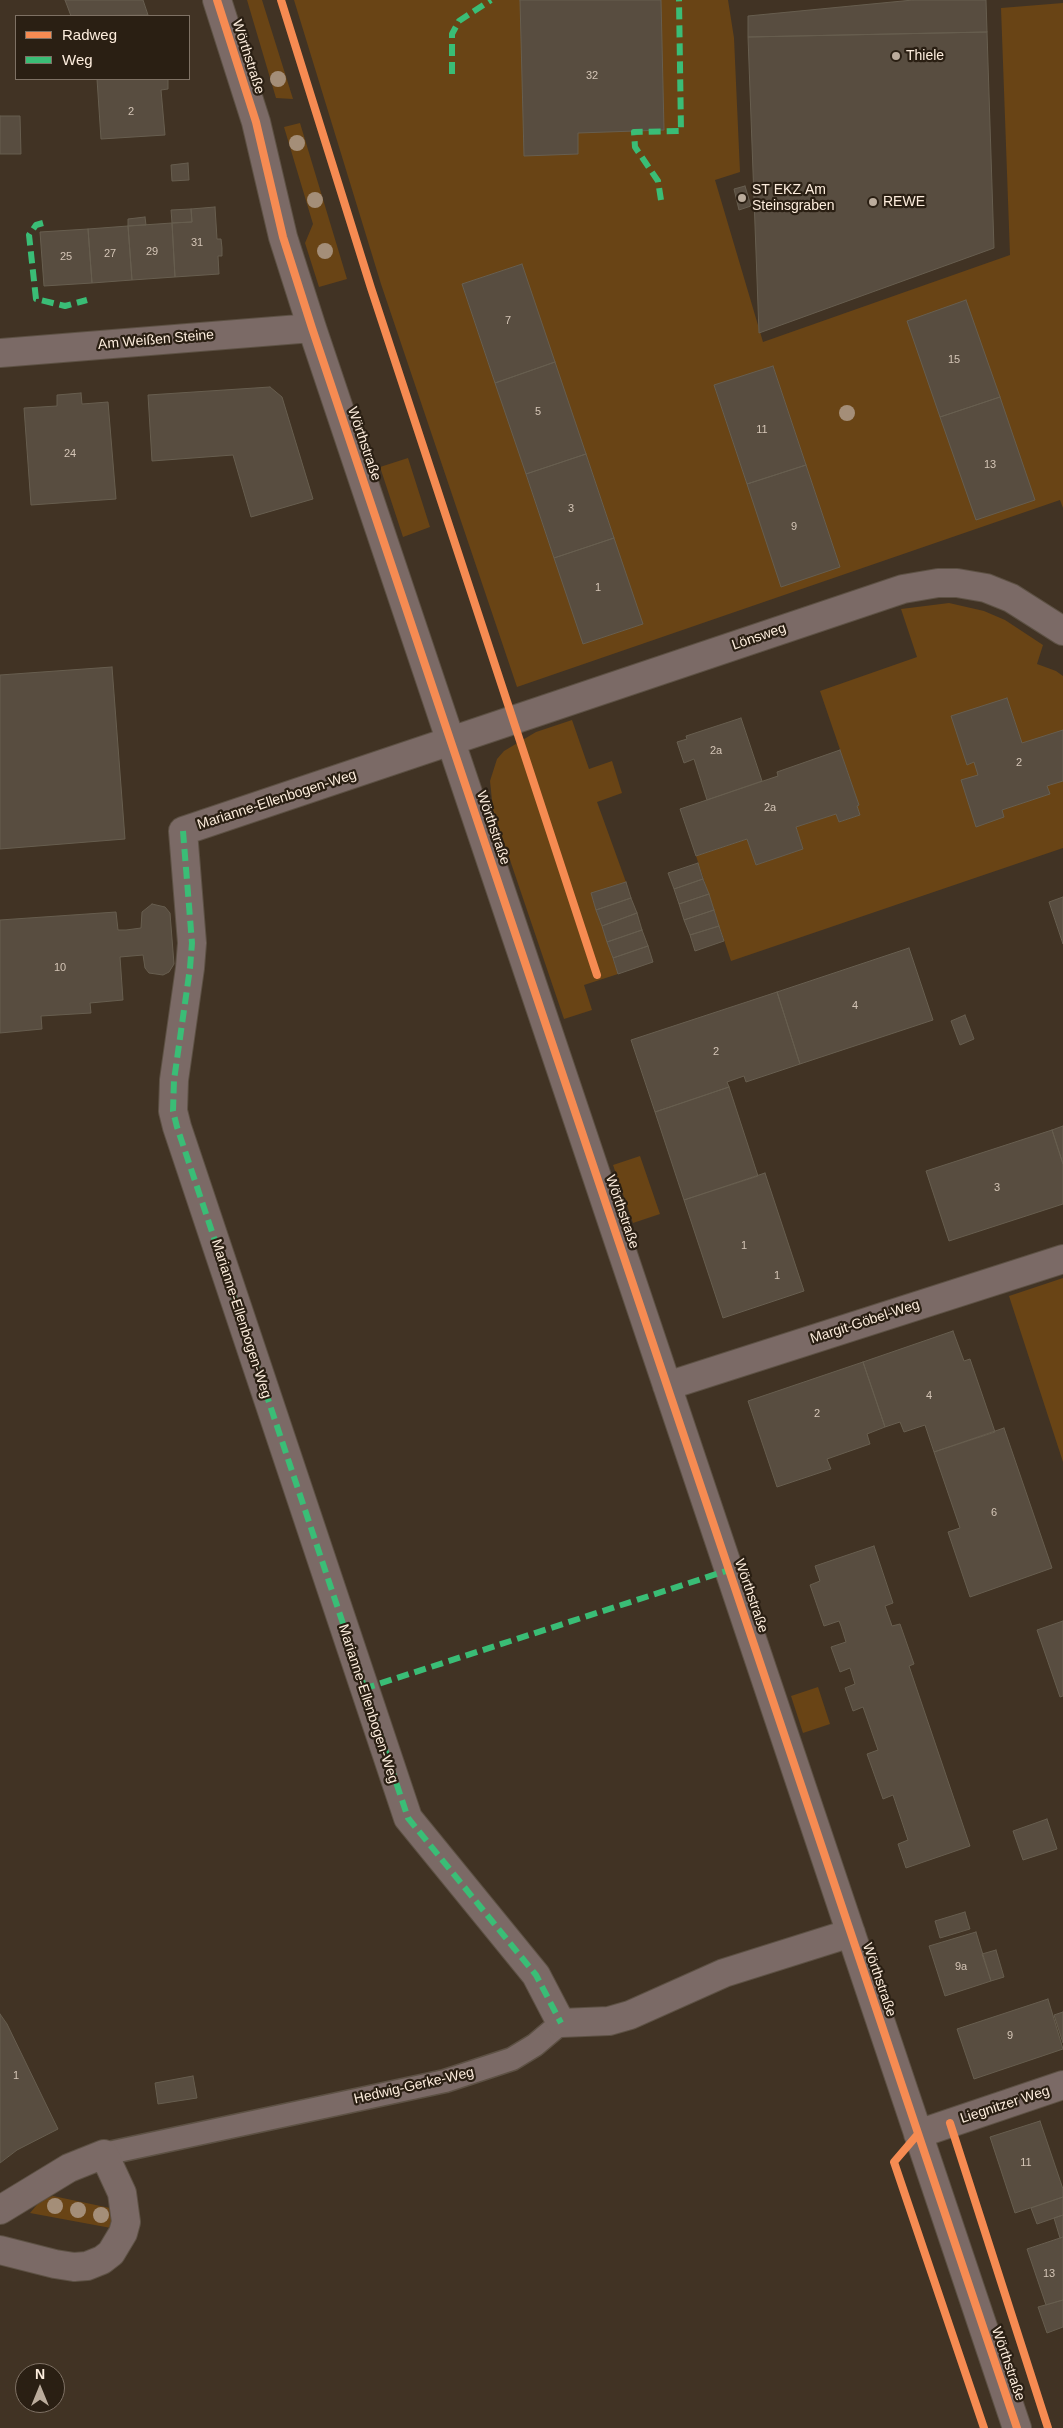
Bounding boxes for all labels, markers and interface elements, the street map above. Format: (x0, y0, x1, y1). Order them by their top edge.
legend (15, 15, 190, 80)
street label: Wörthstraße (228, 18, 268, 96)
text: Radweg (62, 26, 117, 43)
place label: Thiele (906, 48, 944, 64)
marker: Thiele (890, 50, 902, 62)
text: Weg (62, 51, 93, 68)
house number: 32 (586, 69, 598, 83)
house number: 2 (128, 105, 134, 119)
place label: ST EKZ Am Steinsgraben (752, 182, 835, 214)
marker: ST EKZ Am Steinsgraben (736, 192, 748, 204)
place label: REWE (883, 194, 925, 210)
marker: REWE (867, 196, 879, 208)
house number: 31 (191, 236, 203, 250)
house number: 29 (146, 245, 158, 259)
house number: 27 (104, 247, 116, 261)
house number: 25 (60, 250, 72, 264)
house number: 7 (505, 314, 511, 328)
street label: Am Weißen Steine (97, 327, 215, 353)
house number: 15 (948, 353, 960, 367)
street label: Wörthstraße (344, 405, 384, 483)
house number: 5 (535, 405, 541, 419)
house number: 11 (756, 423, 768, 437)
house number: 24 (64, 447, 76, 461)
house number: 13 (984, 458, 996, 472)
house number: 3 (568, 502, 574, 516)
house number: 9 (791, 520, 797, 534)
house number: 1 (595, 581, 601, 595)
street label: Lönsweg (730, 620, 788, 654)
house number: 2a (710, 744, 722, 758)
house number: 2 (1016, 756, 1022, 770)
street label: Marianne-Ellenbogen-Weg (195, 766, 359, 834)
street label: Wörthstraße (473, 789, 513, 867)
house number: 2a (764, 801, 776, 815)
house number: 10 (54, 961, 66, 975)
house number: 4 (852, 999, 858, 1013)
house number: 2 (713, 1045, 719, 1059)
street label: Wörthstraße (602, 1173, 642, 1251)
house number: 3 (994, 1181, 1000, 1195)
street label: Marianne-Ellenbogen-Weg (207, 1237, 275, 1401)
house number: 1 (741, 1239, 747, 1253)
house number: 1 (774, 1269, 780, 1283)
street label: Margit-Göbel-Weg (808, 1296, 922, 1348)
house number: 4 (926, 1389, 932, 1403)
house number: 2 (814, 1407, 820, 1421)
house number: 6 (991, 1506, 997, 1520)
street label: Wörthstraße (731, 1557, 771, 1635)
street label: Marianne-Ellenbogen-Weg (334, 1622, 402, 1786)
street label: Wörthstraße (859, 1941, 899, 2019)
house number: 9a (955, 1960, 967, 1974)
house number: 9 (1007, 2029, 1013, 2043)
street label: Hedwig-Gerke-Weg (352, 2064, 476, 2108)
house number: 1 (13, 2069, 19, 2083)
street label: Liegnitzer Weg (958, 2083, 1052, 2127)
house number: 11 (1020, 2156, 1032, 2170)
house number: 13 (1043, 2267, 1055, 2281)
street label: Wörthstraße (988, 2325, 1028, 2403)
north arrow (15, 2363, 65, 2413)
text: N (35, 2366, 45, 2382)

